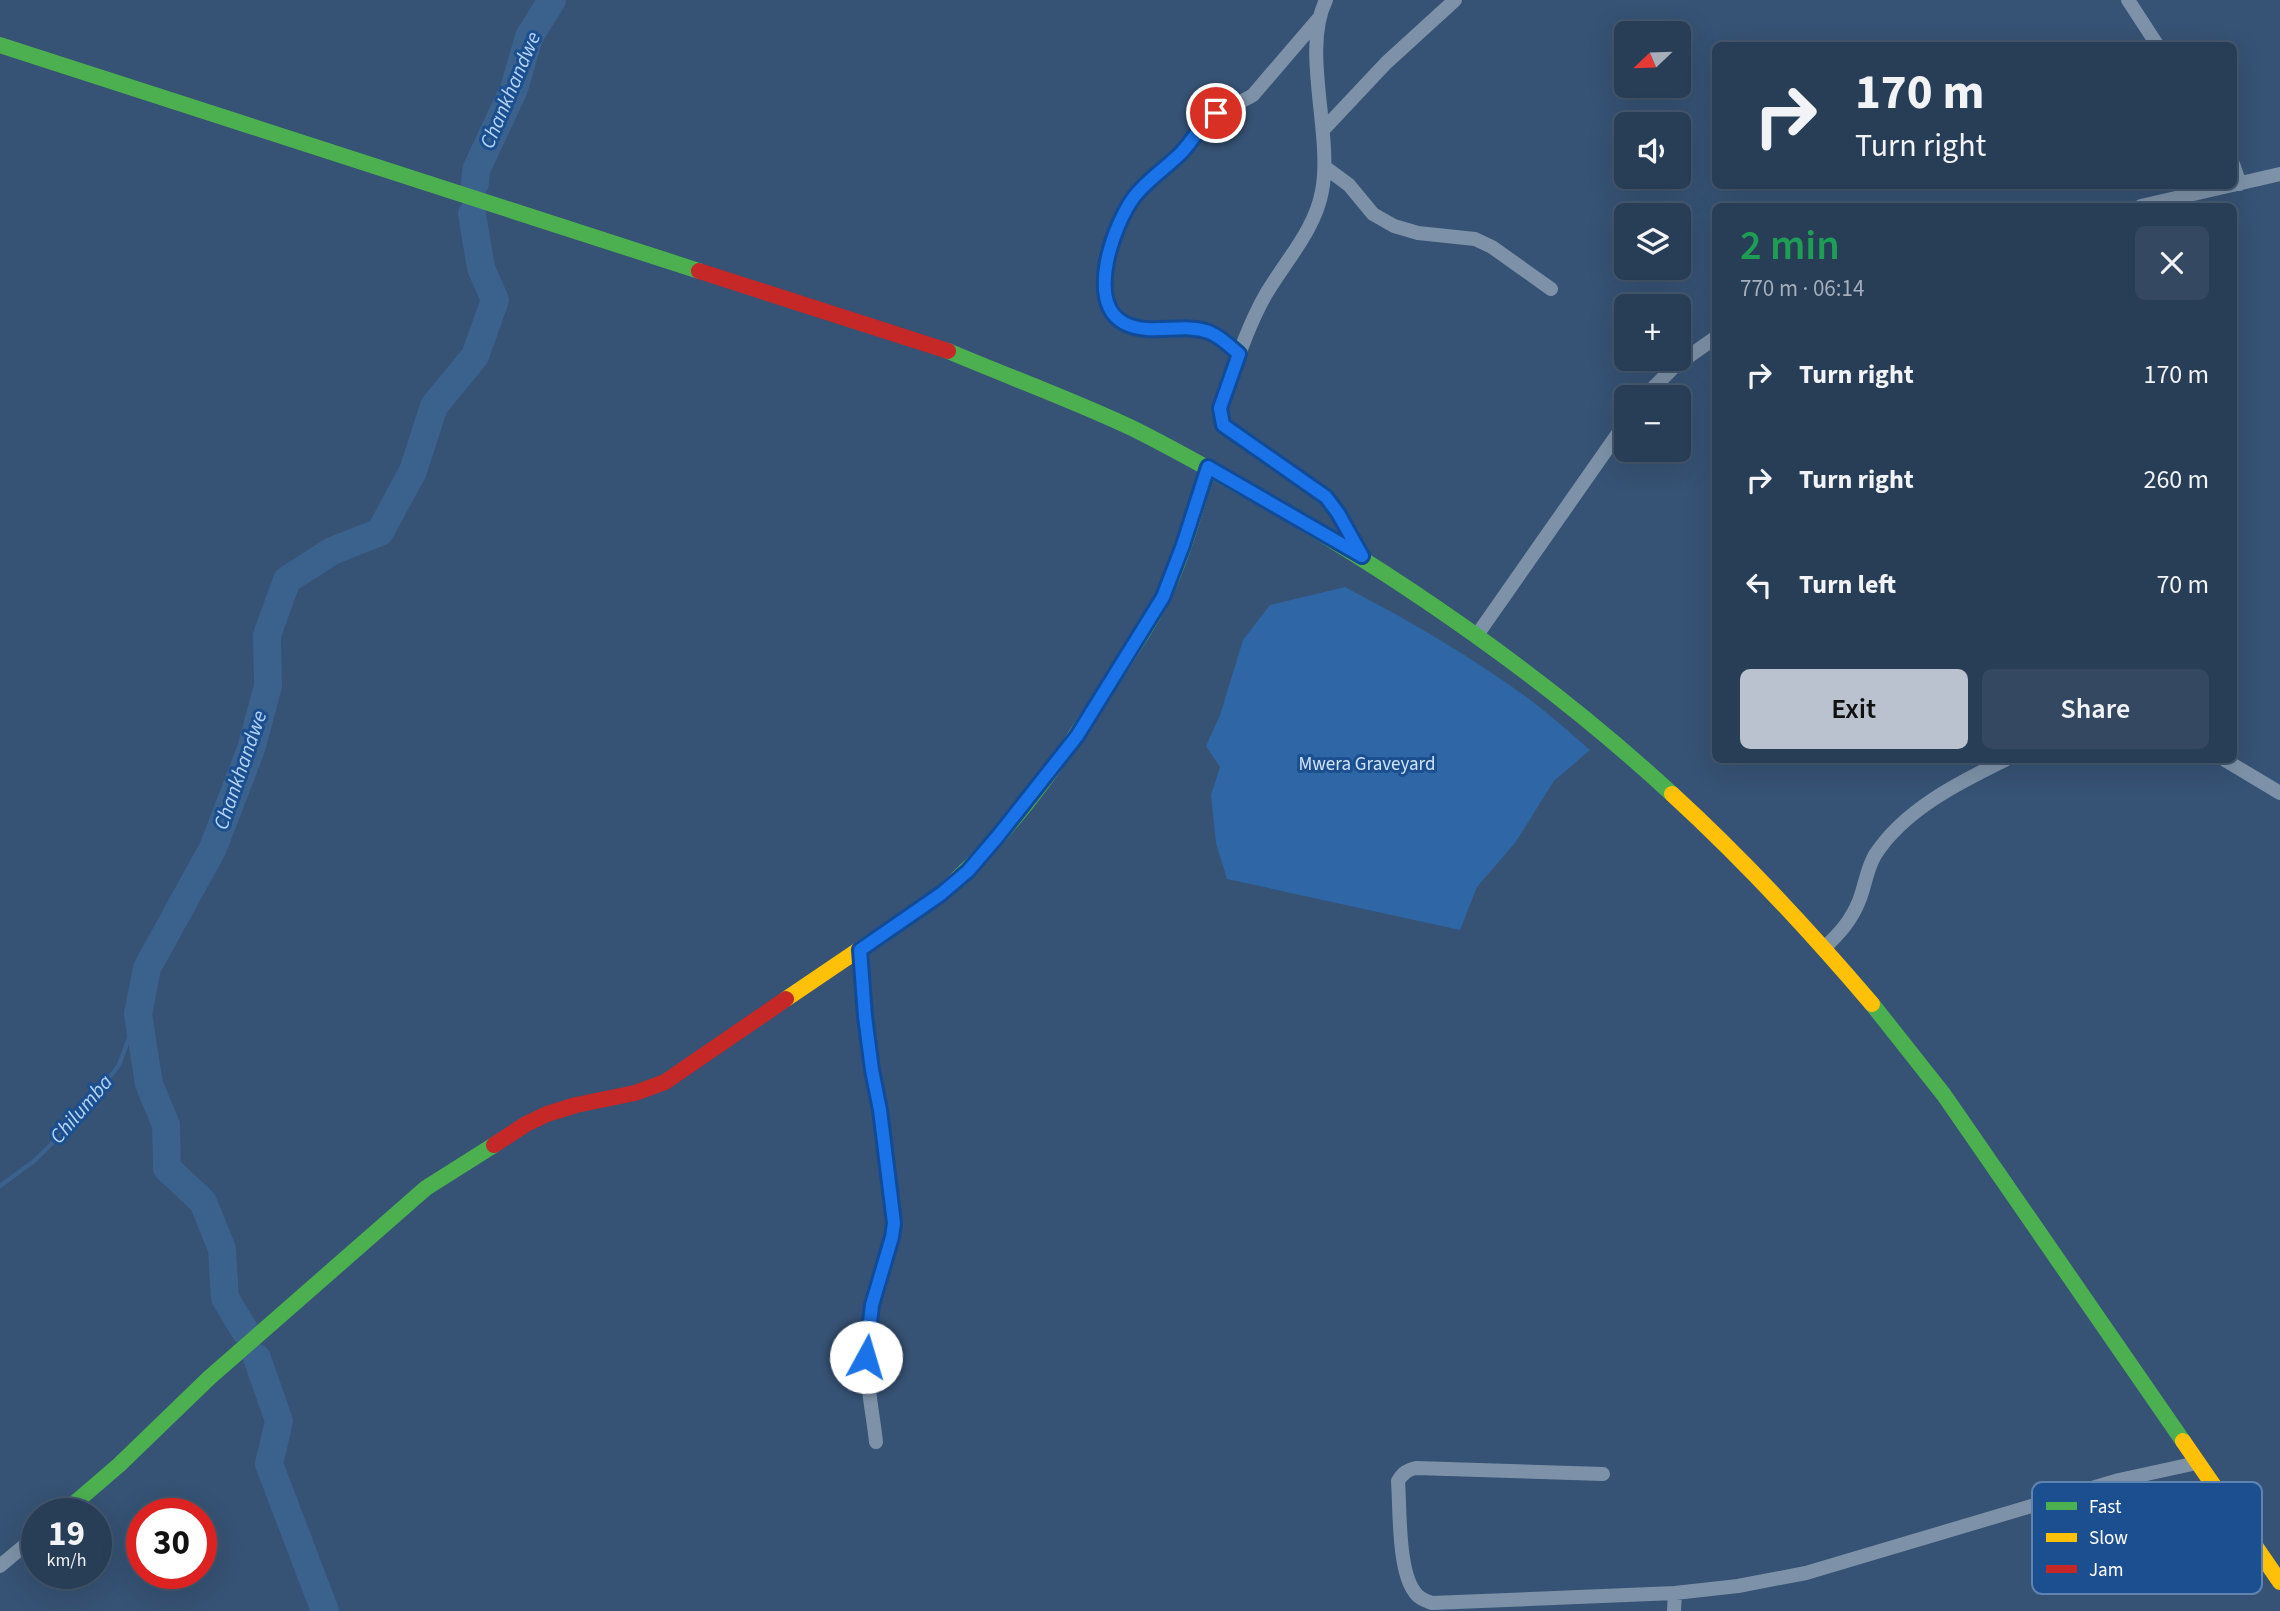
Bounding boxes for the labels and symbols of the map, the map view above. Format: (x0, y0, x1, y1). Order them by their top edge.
north arrow (1614, 21, 1690, 98)
water label: Chankhandwe (472, 27, 548, 153)
pin (1186, 83, 1246, 143)
water label: Chankhandwe (206, 706, 274, 834)
park label: Mwera Graveyard (1298, 751, 1436, 778)
water label: Chilumba (42, 1068, 120, 1150)
position arrow (829, 1320, 903, 1394)
legend (2032, 1482, 2262, 1594)
text: Fast (2089, 1494, 2122, 1521)
speed limit sign: 30 (126, 1498, 217, 1589)
text: Slow (2089, 1525, 2128, 1552)
text: Jam (2089, 1557, 2123, 1584)

